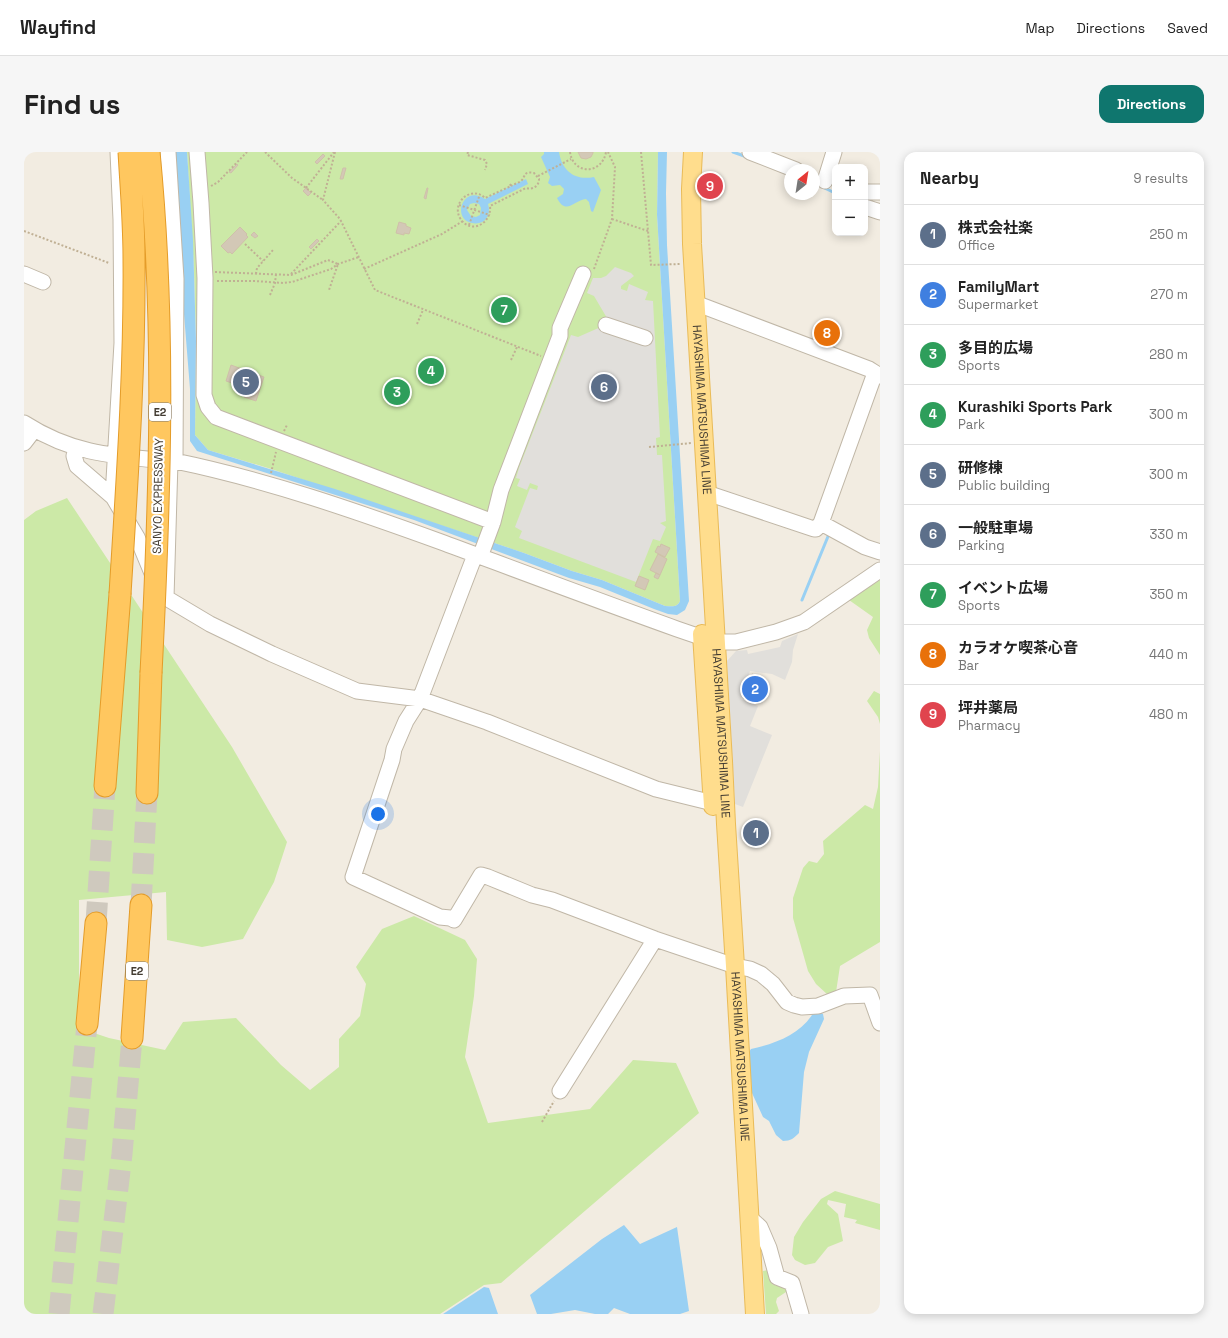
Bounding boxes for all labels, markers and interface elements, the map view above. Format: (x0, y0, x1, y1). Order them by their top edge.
text: Wayfind (20, 15, 96, 40)
text: Map (1025, 19, 1055, 37)
text: Directions (1077, 19, 1145, 37)
text: Saved (1167, 19, 1208, 37)
button: Directions (1099, 85, 1204, 123)
text: Find us (24, 86, 121, 122)
north arrow (784, 164, 820, 200)
map controls (832, 164, 868, 236)
button: + (832, 164, 868, 200)
text: Nearby (920, 167, 979, 189)
text: 9 results (1134, 170, 1188, 187)
pin: 9 (697, 171, 723, 201)
button: − (832, 200, 868, 236)
text: 株式会社楽 (958, 218, 1033, 237)
text: 1 (930, 226, 936, 243)
text: 250 m (1150, 226, 1188, 243)
text: Office (958, 237, 995, 254)
text: FamilyMart (958, 277, 1039, 296)
text: 2 (929, 286, 937, 303)
text: 270 m (1150, 286, 1188, 303)
pin: 7 (491, 295, 517, 325)
text: Supermarket (958, 296, 1039, 313)
pin: 8 (814, 318, 840, 348)
street label: HAYASHIMA MATSUSHIMA LINE (689, 324, 715, 495)
text: 多目的広場 (958, 338, 1033, 357)
text: 3 (929, 346, 937, 363)
text: 280 m (1149, 346, 1188, 363)
pin: 4 (418, 356, 444, 386)
text: Sports (958, 357, 1000, 374)
pin: 5 (233, 367, 259, 397)
pin: 6 (591, 372, 617, 402)
pin: 3 (384, 377, 410, 407)
text: Kurashiki Sports Park (958, 397, 1112, 416)
road number: E2 (149, 403, 171, 421)
text: 4 (929, 406, 937, 423)
text: 300 m (1149, 406, 1188, 423)
text: Park (958, 416, 985, 433)
street label: SANYO EXPRESSWAY (149, 437, 167, 554)
text: 研修棟 (958, 458, 1003, 477)
text: 5 (929, 466, 937, 483)
text: 300 m (1149, 466, 1188, 483)
text: Public building (958, 477, 1050, 494)
text: 一般駐車場 (958, 518, 1033, 537)
text: 6 (929, 526, 937, 543)
text: 330 m (1149, 526, 1188, 543)
text: Parking (958, 537, 1005, 554)
text: イベント広場 (958, 578, 1048, 597)
text: 7 (929, 586, 937, 603)
text: 350 m (1150, 586, 1188, 603)
text: Sports (958, 597, 1000, 614)
text: カラオケ喫茶心音 (958, 638, 1078, 657)
text: 8 (929, 646, 937, 663)
text: 440 m (1149, 646, 1188, 663)
street label: HAYASHIMA MATSUSHIMA LINE (708, 648, 734, 819)
text: Bar (958, 657, 979, 674)
pin: 2 (742, 674, 768, 704)
text: 坪井薬局 (958, 698, 1018, 717)
text: 9 (929, 706, 937, 723)
text: 480 m (1149, 706, 1188, 723)
text: Pharmacy (958, 717, 1020, 734)
your location (368, 804, 388, 824)
pin: 1 (743, 818, 769, 848)
road number: E2 (126, 962, 148, 980)
street label: HAYASHIMA MATSUSHIMA LINE (727, 971, 753, 1142)

